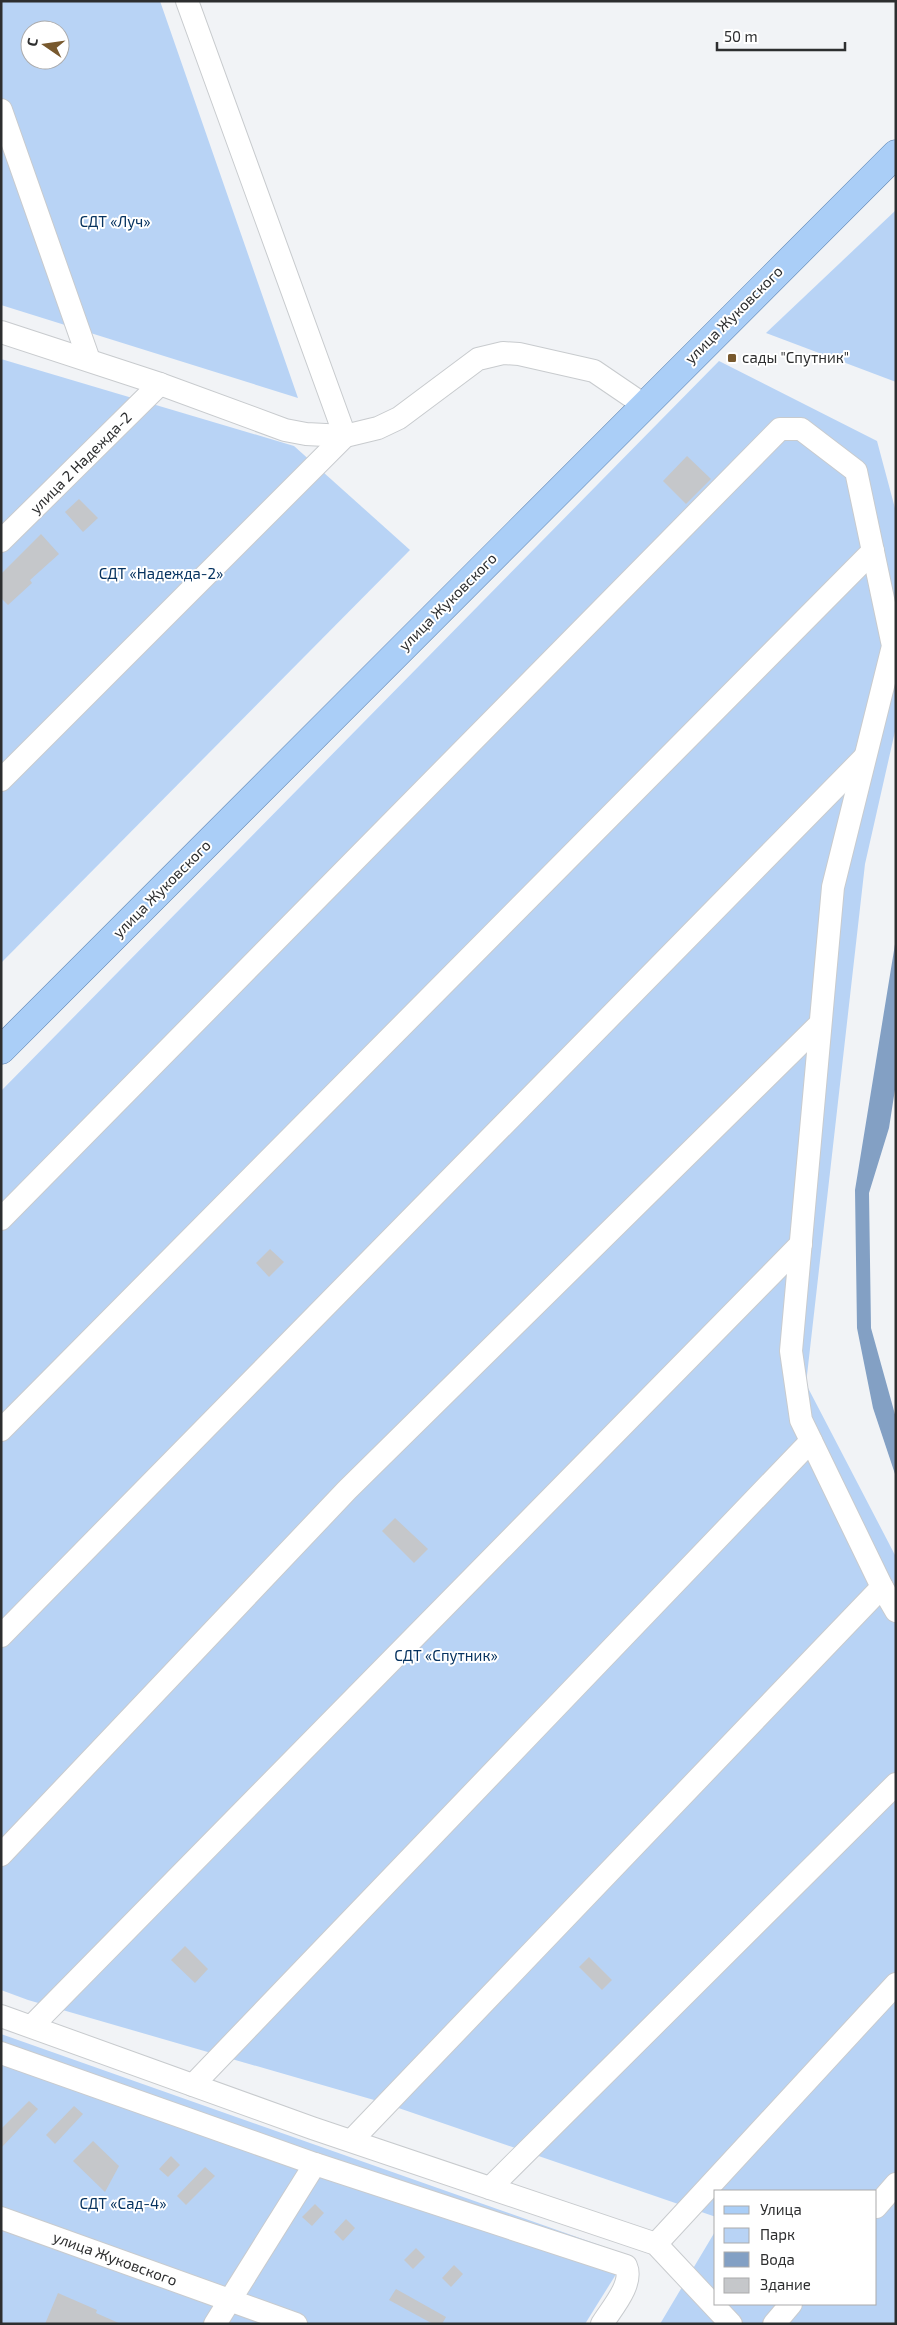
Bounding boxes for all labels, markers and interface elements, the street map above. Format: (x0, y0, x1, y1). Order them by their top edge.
north arrow (20, 20, 70, 70)
scale bar (717, 20, 844, 52)
text: 50 m (724, 27, 758, 45)
text: С (23, 36, 41, 48)
park label: СДТ «Луч» (79, 212, 151, 231)
street label: улица Жуковского (681, 262, 787, 368)
place label: сады "Спутник" (742, 348, 849, 367)
marker: сады "Спутник" (726, 352, 738, 364)
street label: улица 2 Надежда-2 (26, 408, 136, 518)
street label: улица Жуковского (395, 549, 501, 655)
park label: СДТ «Надежда-2» (99, 564, 223, 582)
street label: улица Жуковского (109, 836, 215, 942)
park label: СДТ «Спутник» (394, 1646, 498, 1665)
legend (714, 2190, 877, 2305)
park label: СДТ «Сад-4» (80, 2194, 166, 2212)
text: Улица (760, 2200, 802, 2218)
text: Парк (760, 2225, 795, 2243)
street label: улица Жуковского (50, 2227, 180, 2290)
text: Вода (760, 2250, 795, 2268)
text: Здание (760, 2275, 811, 2293)

